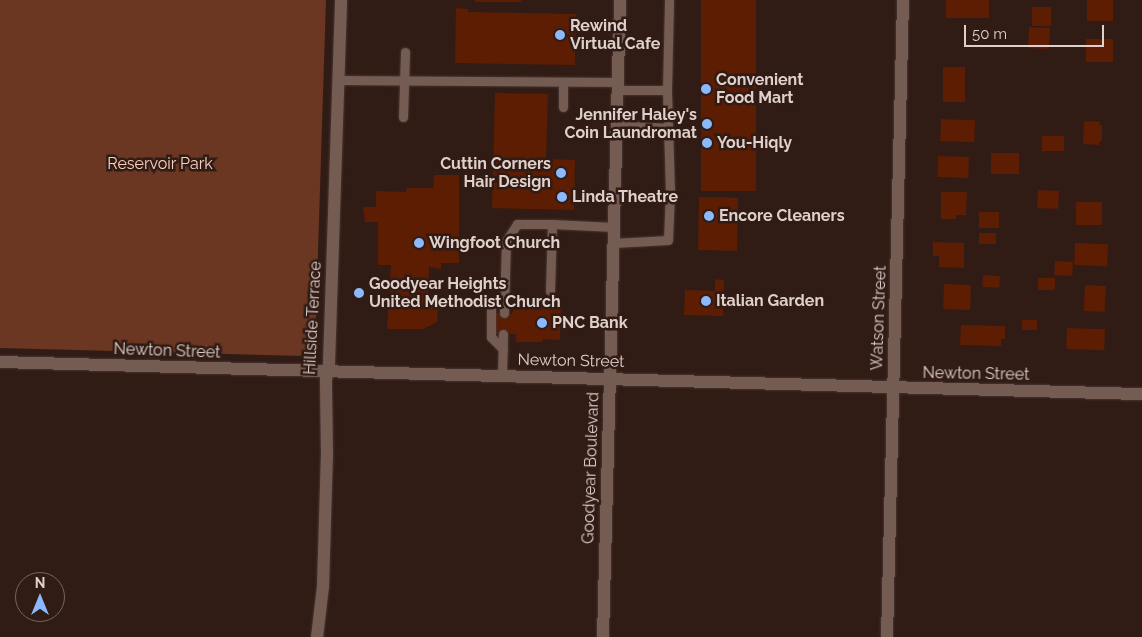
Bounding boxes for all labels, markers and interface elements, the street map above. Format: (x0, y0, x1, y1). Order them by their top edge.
scale bar (967, 15, 1107, 47)
place label: Rewind Virtual Cafe (570, 16, 661, 54)
text: 50 m (972, 25, 1007, 43)
marker: Rewind Virtual Cafe (554, 29, 566, 41)
place label: Convenient Food Mart (716, 70, 803, 108)
marker: Convenient Food Mart (700, 83, 712, 95)
place label: Jennifer Haley's Coin Laundromat (564, 105, 697, 143)
marker: Jennifer Haley's Coin Laundromat (701, 118, 713, 130)
place label: You-Hiqly (717, 133, 792, 153)
marker: You-Hiqly (701, 137, 713, 149)
park label: Reservoir Park (107, 154, 213, 174)
place label: Cuttin Corners Hair Design (440, 154, 551, 192)
marker: Cuttin Corners Hair Design (555, 167, 567, 179)
place label: Linda Theatre (572, 187, 679, 207)
marker: Linda Theatre (556, 191, 568, 203)
place label: Encore Cleaners (719, 206, 845, 226)
marker: Encore Cleaners (703, 210, 715, 222)
place label: Wingfoot Church (429, 233, 560, 253)
marker: Wingfoot Church (413, 237, 425, 249)
street label: Hillside Terrace (300, 261, 326, 375)
street label: Watson Street (868, 265, 890, 371)
place label: Goodyear Heights United Methodist Church (369, 274, 561, 312)
marker: Goodyear Heights United Methodist Church (353, 287, 365, 299)
place label: Italian Garden (716, 291, 824, 311)
marker: Italian Garden (700, 295, 712, 307)
place label: PNC Bank (552, 313, 628, 333)
marker: PNC Bank (536, 317, 548, 329)
street label: Newton Street (113, 340, 221, 362)
street label: Newton Street (517, 350, 625, 372)
street label: Newton Street (922, 363, 1030, 385)
street label: Goodyear Boulevard (579, 392, 603, 544)
north arrow (15, 572, 65, 622)
text: N (35, 575, 45, 591)

